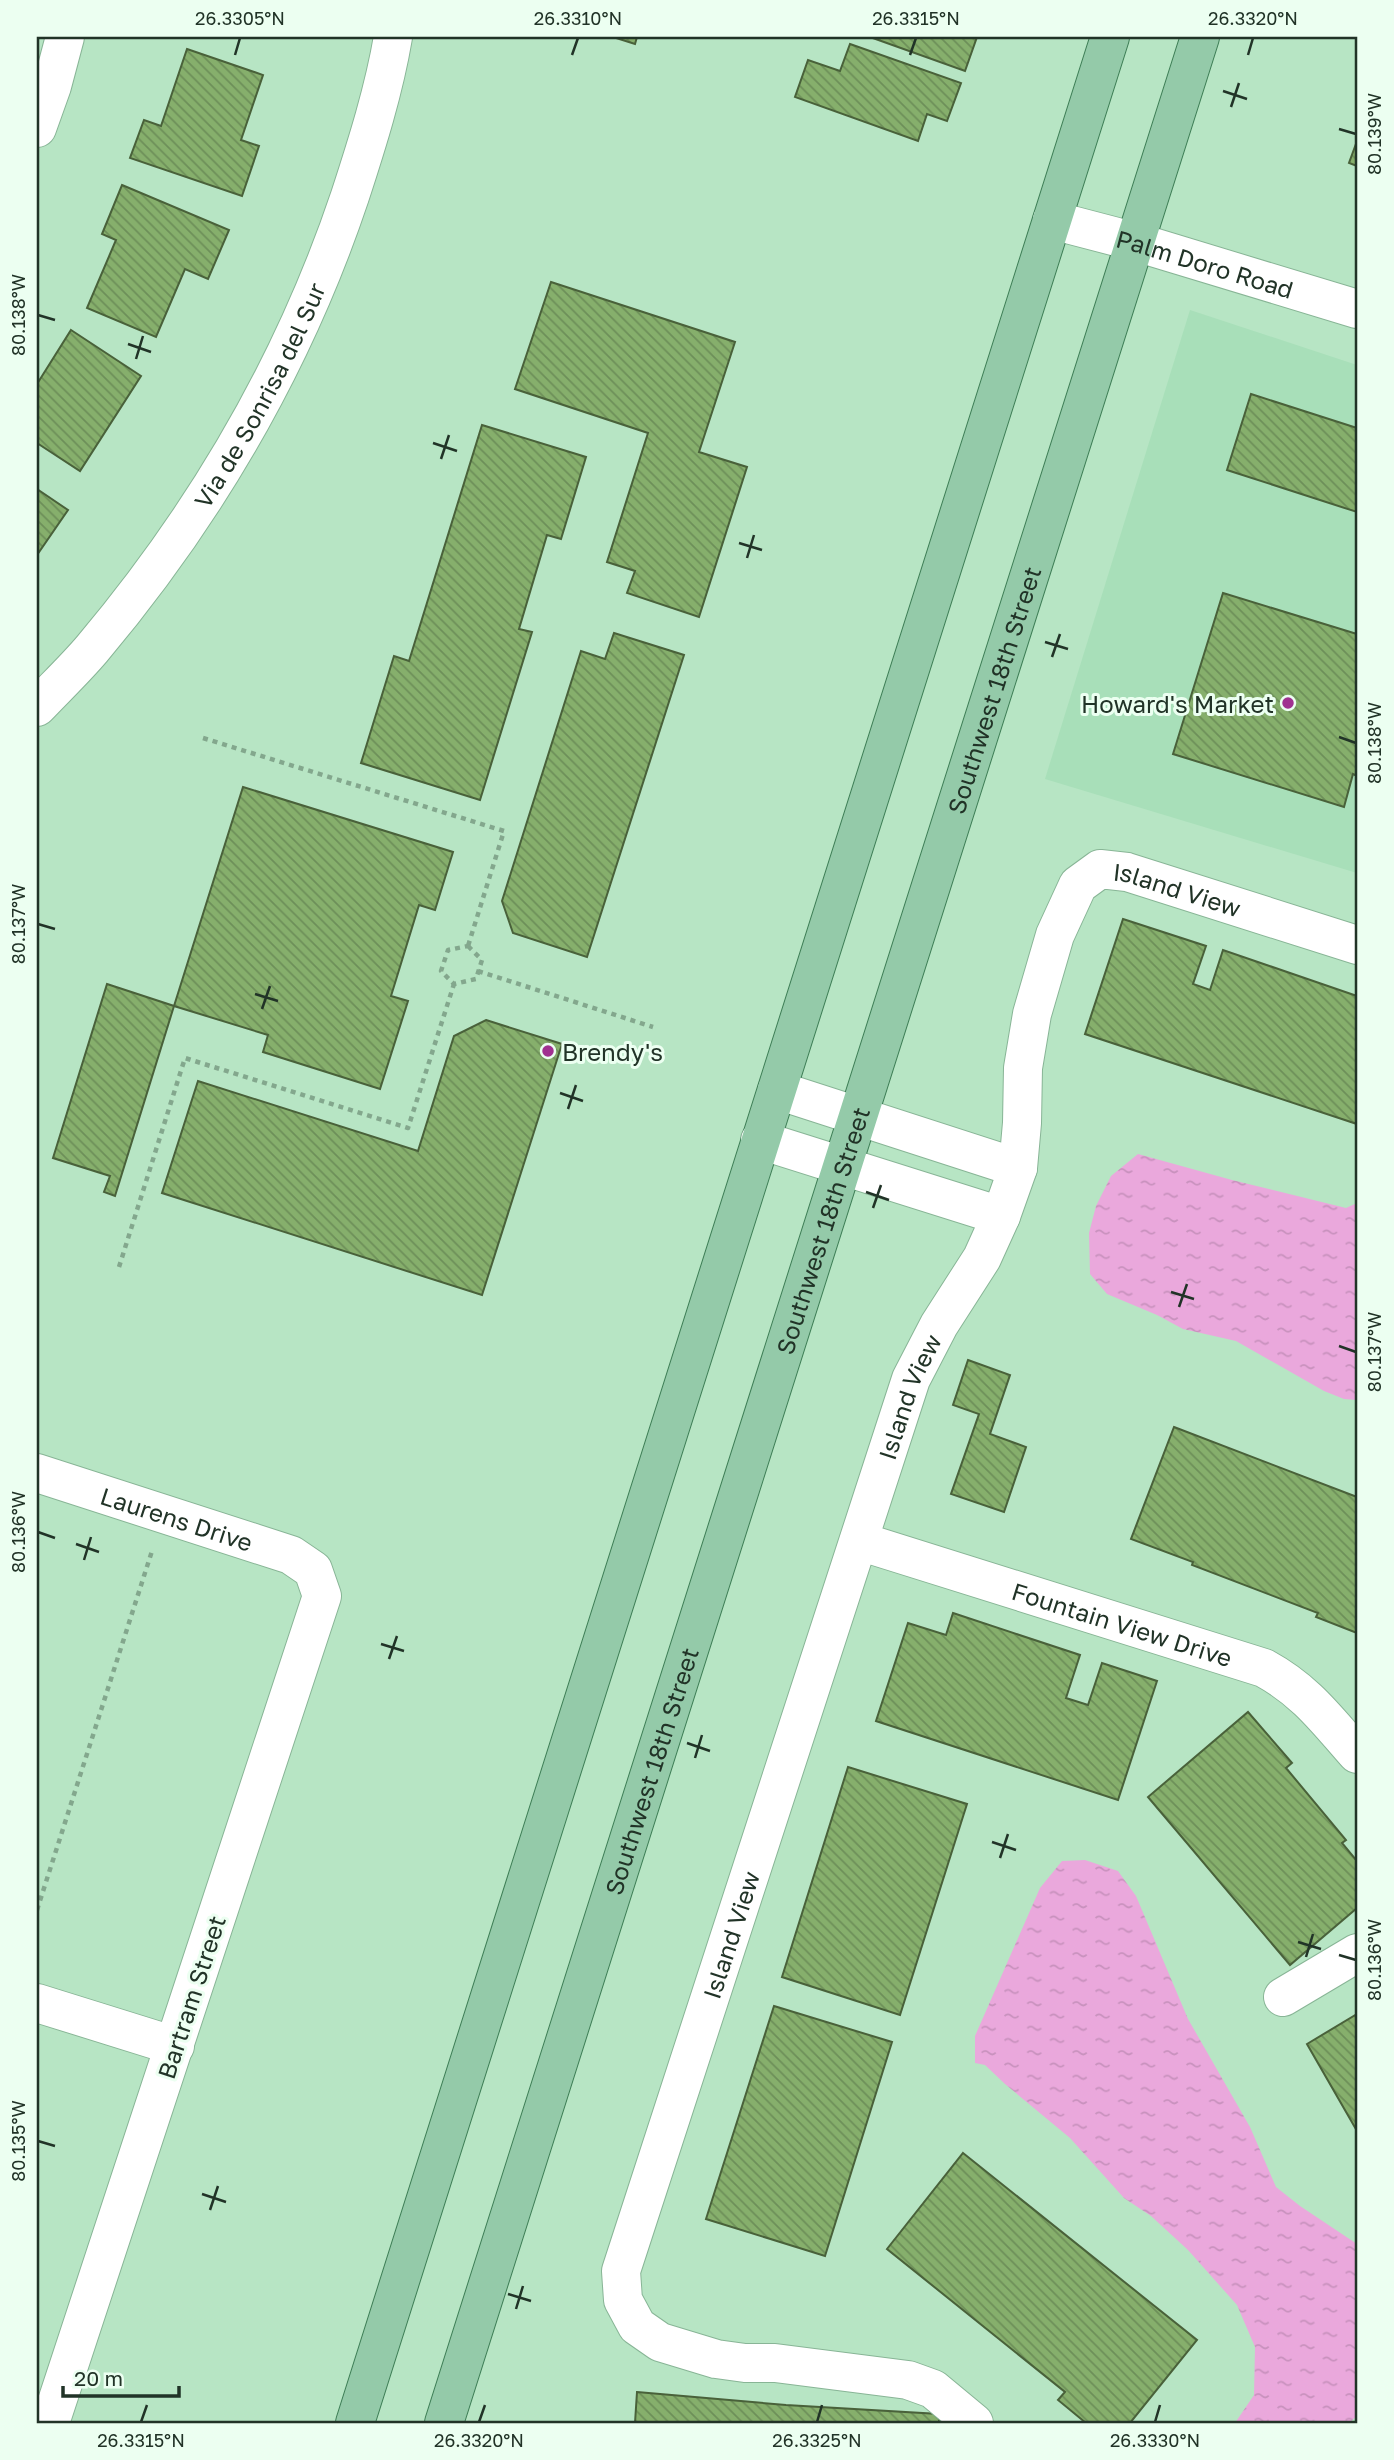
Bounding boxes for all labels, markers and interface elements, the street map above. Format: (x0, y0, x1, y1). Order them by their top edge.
text: 26.3305°N (195, 7, 285, 29)
text: 26.3310°N (534, 7, 622, 29)
text: 26.3315°N (872, 7, 960, 29)
text: 26.3320°N (1208, 7, 1298, 29)
text: 80.139°W (1363, 93, 1385, 175)
street label: Palm Doro Road (1113, 223, 1297, 303)
text: 80.138°W (7, 274, 29, 356)
street label: Via de Sonrisa del Sur (187, 278, 330, 513)
street label: Southwest 18th Street (940, 563, 1046, 817)
place label: Howard's Market (1081, 689, 1274, 718)
marker: Howard's Market (1280, 695, 1296, 711)
text: 80.138°W (1363, 702, 1385, 784)
street label: Island View (1112, 856, 1245, 922)
text: 80.137°W (7, 884, 29, 964)
place label: Brendy's (562, 1037, 663, 1066)
marker: Brendy's (540, 1043, 556, 1059)
street label: Southwest 18th Street (769, 1103, 875, 1358)
text: 80.137°W (1363, 1312, 1385, 1392)
street label: Island View (871, 1329, 946, 1463)
street label: Laurens Drive (97, 1480, 257, 1556)
text: 80.136°W (7, 1491, 29, 1573)
street label: Fountain View Drive (1009, 1575, 1236, 1672)
street label: Southwest 18th Street (598, 1644, 703, 1898)
street label: Island View (696, 1867, 765, 2002)
street label: Bartram Street (151, 1912, 231, 2082)
text: 80.136°W (1363, 1919, 1385, 2001)
text: 80.135°W (7, 2100, 29, 2182)
scale bar (63, 2355, 178, 2399)
text: 20 m (74, 2365, 123, 2391)
text: 26.3315°N (97, 2429, 185, 2451)
text: 26.3320°N (434, 2429, 524, 2451)
text: 26.3325°N (772, 2429, 862, 2451)
text: 26.3330°N (1110, 2429, 1200, 2451)

